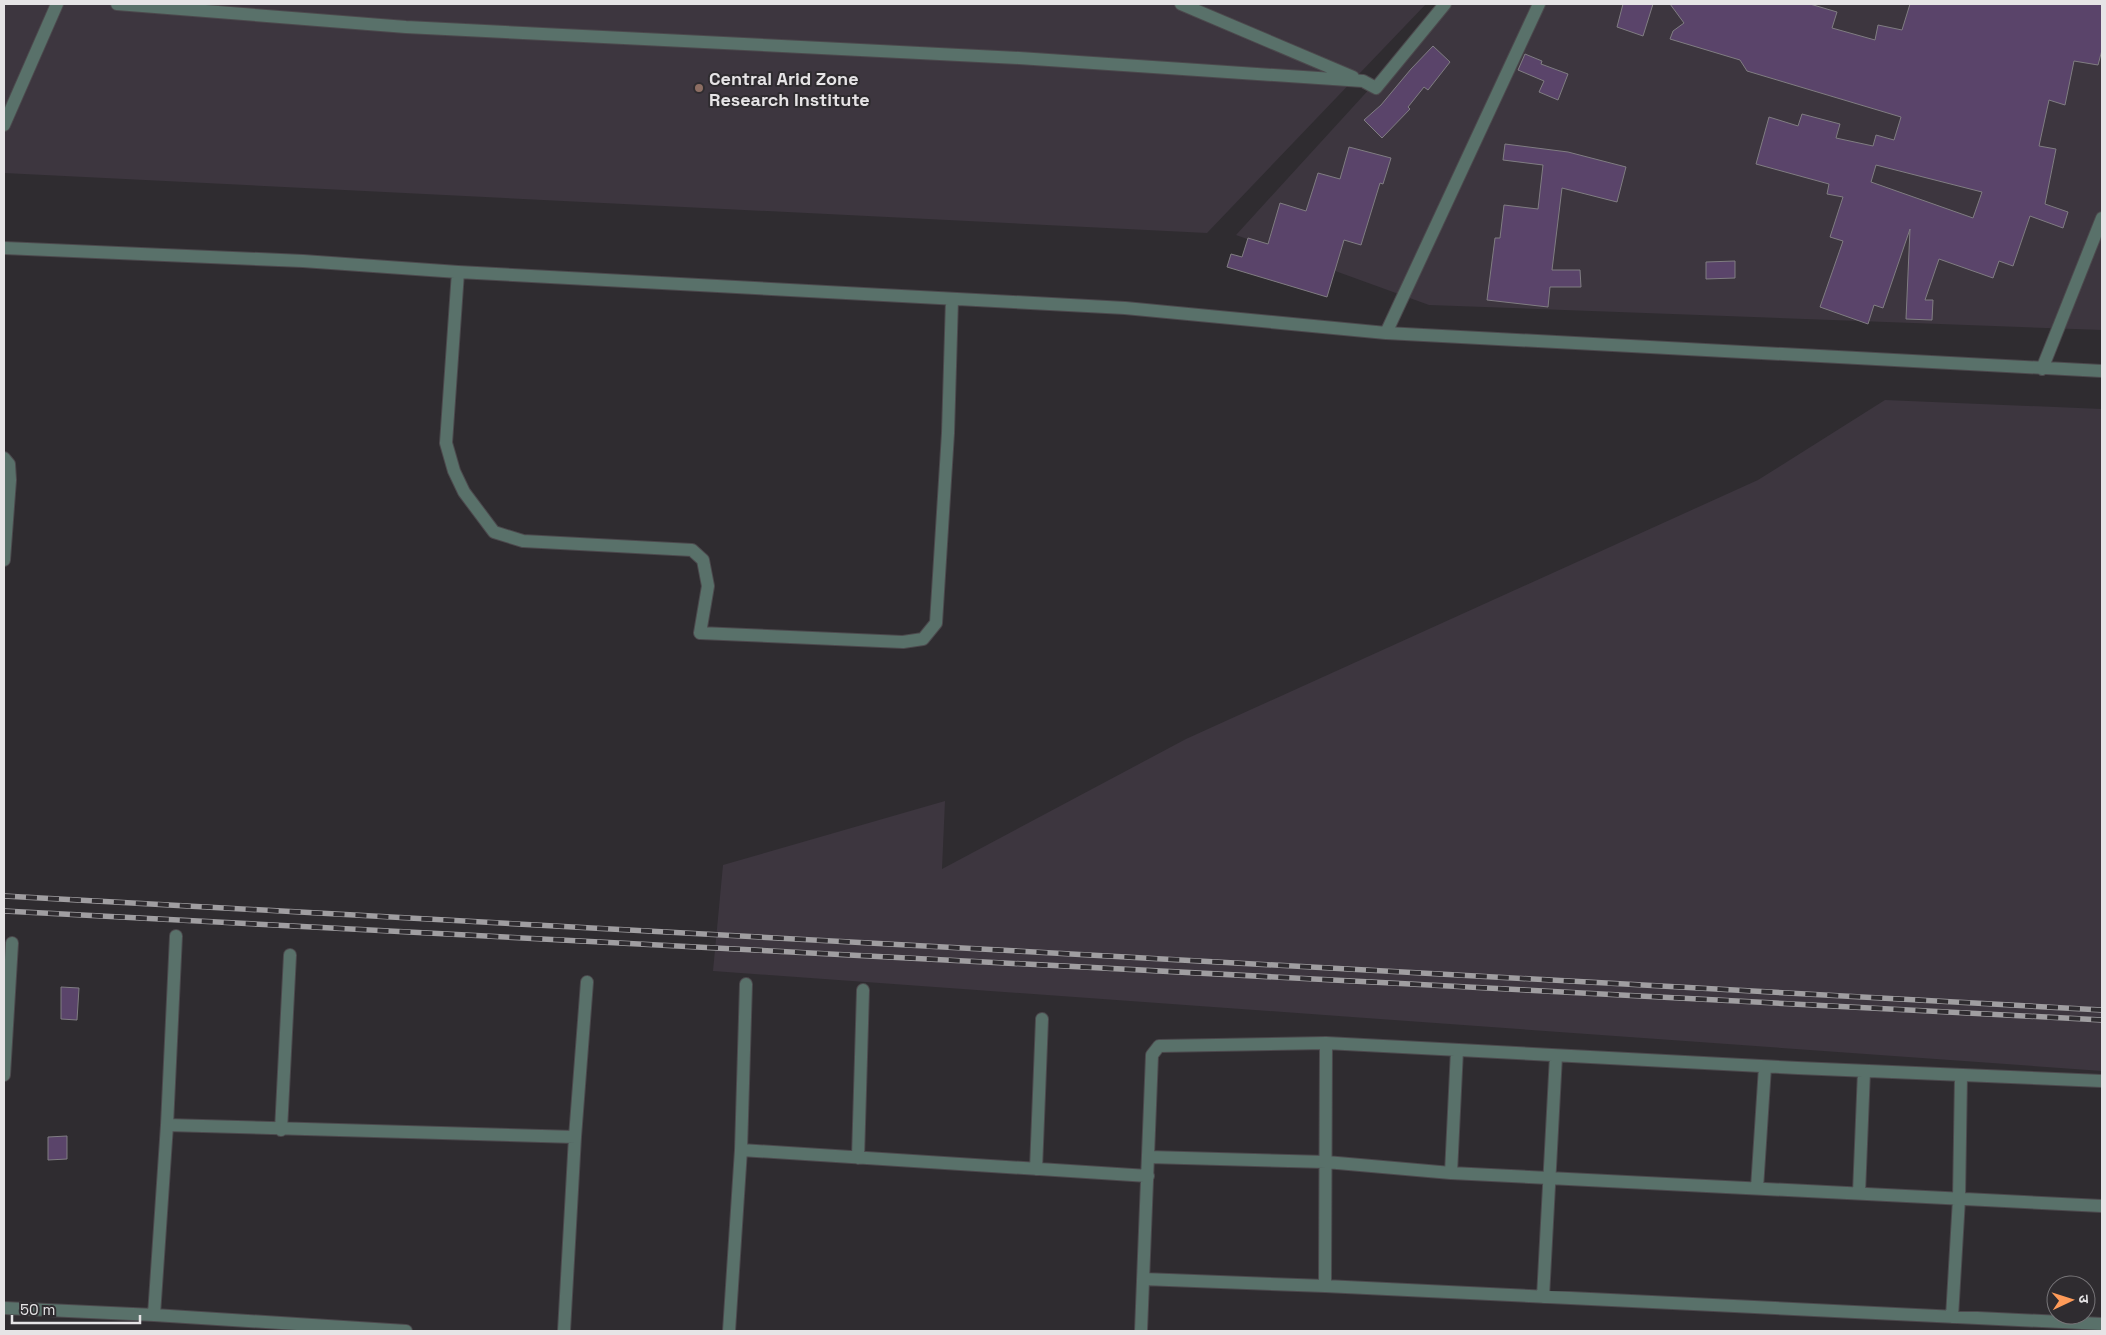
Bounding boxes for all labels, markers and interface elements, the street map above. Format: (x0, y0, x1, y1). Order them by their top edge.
place label: Central Arid Zone Research Institute (709, 67, 870, 111)
marker: Central Arid Zone Research Institute (693, 82, 705, 94)
north arrow (2046, 1275, 2096, 1325)
scale bar (12, 1292, 140, 1324)
text: उ (2075, 1294, 2093, 1305)
text: 50 m (20, 1300, 55, 1319)

